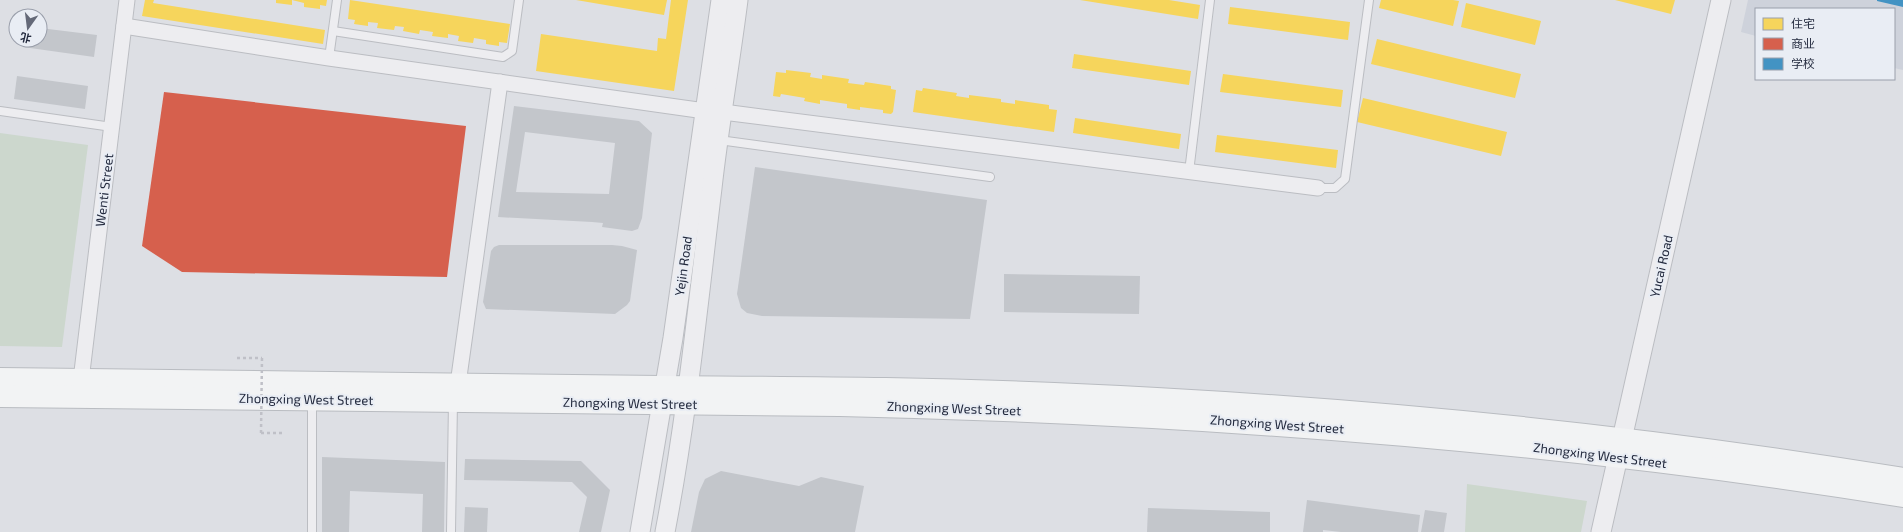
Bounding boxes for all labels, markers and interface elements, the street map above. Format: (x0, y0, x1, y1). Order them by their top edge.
north arrow (8, 8, 48, 48)
legend (1755, 8, 1895, 80)
text: 住宅 (1791, 16, 1815, 30)
text: 北 (19, 31, 32, 46)
text: 商业 (1791, 36, 1815, 50)
text: 学校 (1791, 56, 1815, 70)
street label: Wenti Street (92, 152, 116, 228)
street label: Yucai Road (1646, 233, 1676, 299)
street label: Yejin Road (671, 235, 695, 297)
street label: Zhongxing West Street (239, 390, 373, 408)
street label: Zhongxing West Street (563, 394, 697, 412)
street label: Zhongxing West Street (887, 398, 1021, 418)
street label: Zhongxing West Street (1209, 411, 1345, 437)
street label: Zhongxing West Street (1532, 439, 1668, 471)

